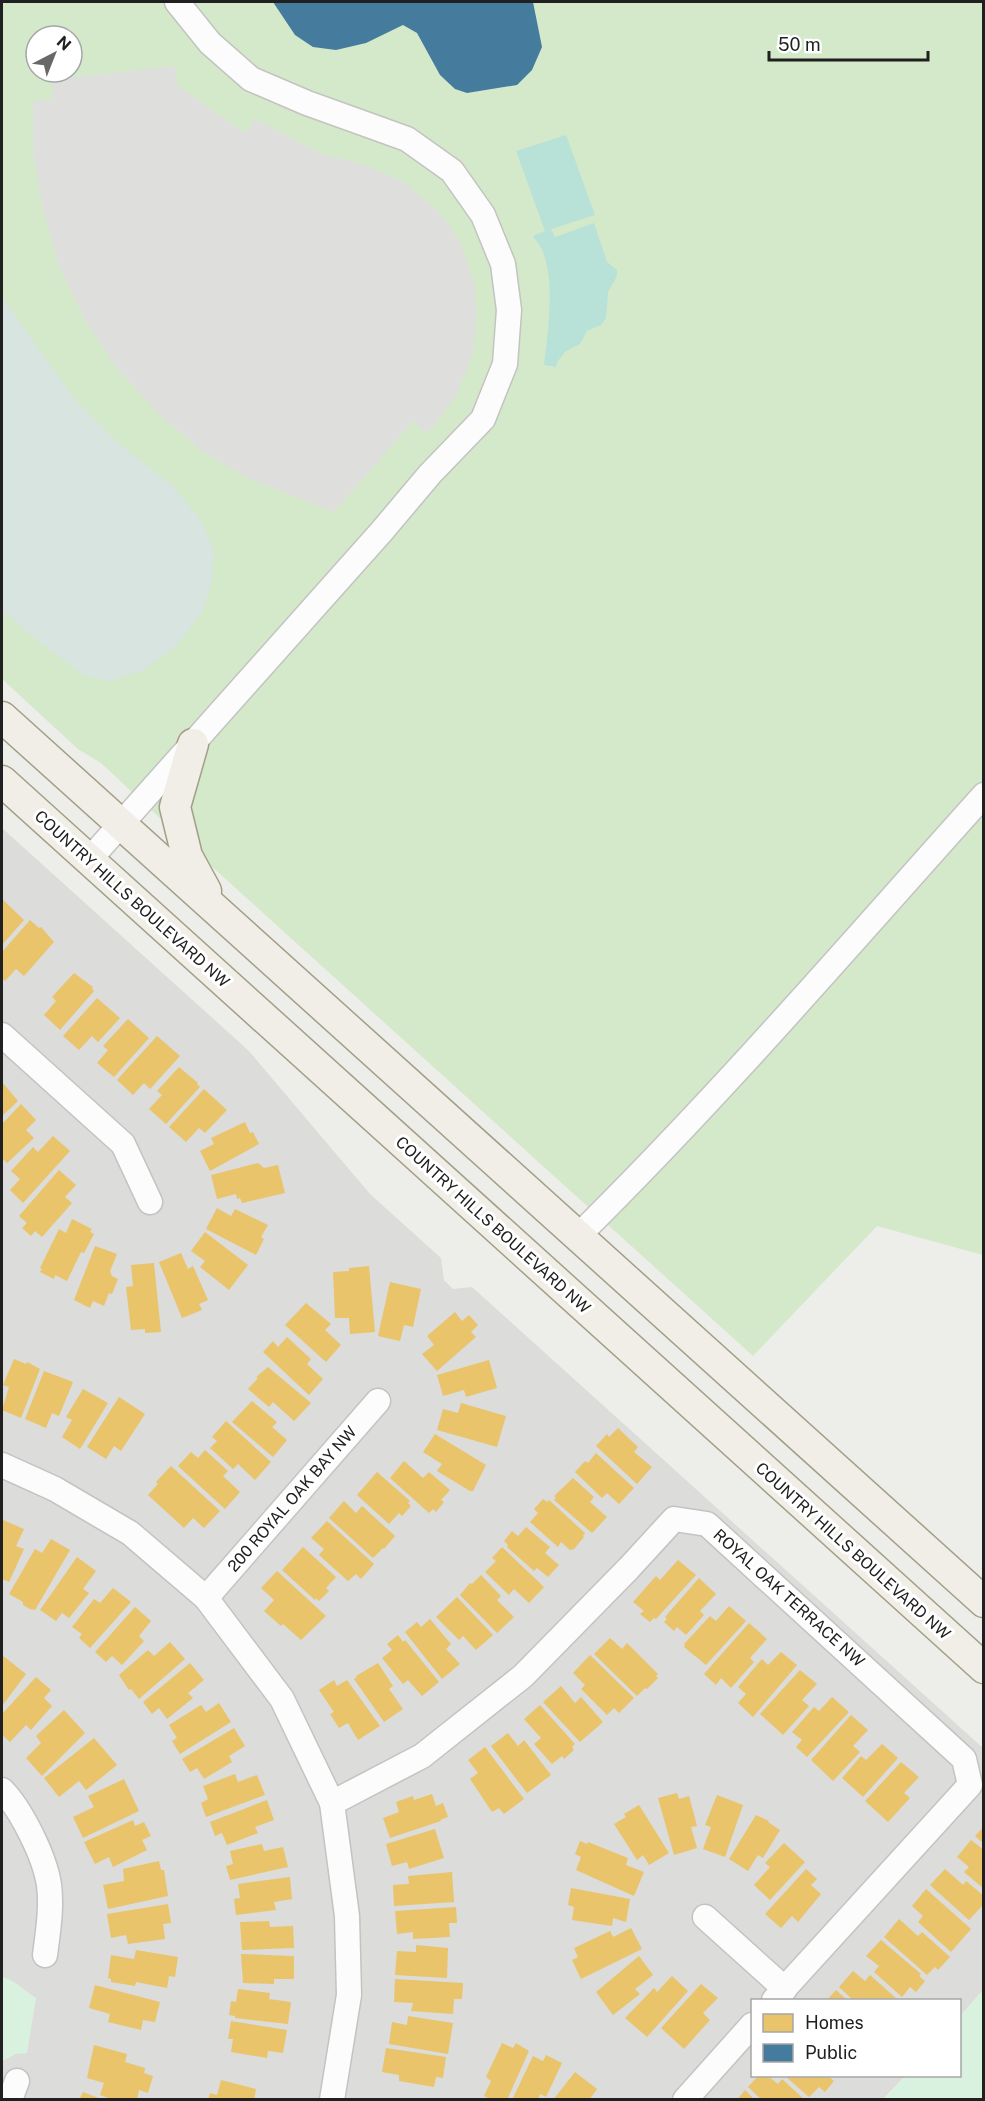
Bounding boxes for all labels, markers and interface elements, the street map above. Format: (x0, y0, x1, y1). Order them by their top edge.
north arrow (24, 24, 84, 84)
scale bar (769, 24, 928, 62)
text: N (53, 32, 75, 54)
text: 50 m (778, 34, 821, 55)
street label: COUNTRY HILLS BOULEVARD NW (31, 806, 233, 992)
street label: COUNTRY HILLS BOULEVARD NW (392, 1132, 594, 1318)
street label: 200 ROYAL OAK BAY NW (224, 1422, 360, 1576)
street label: COUNTRY HILLS BOULEVARD NW (752, 1458, 954, 1644)
street label: ROYAL OAK TERRACE NW (710, 1525, 868, 1671)
legend (751, 1999, 961, 2077)
text: Homes (805, 2012, 864, 2033)
text: Public (805, 2042, 857, 2063)

